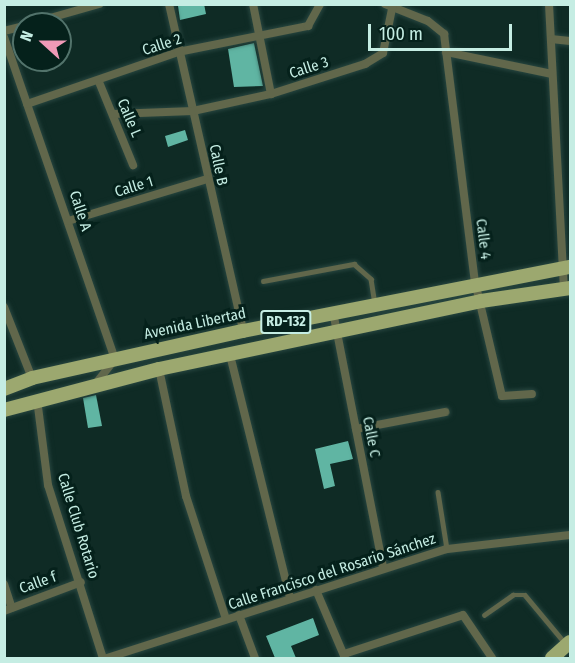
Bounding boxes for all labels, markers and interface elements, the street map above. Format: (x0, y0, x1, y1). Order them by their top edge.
north arrow (12, 12, 72, 72)
scale bar (371, 12, 515, 50)
text: 100 m (379, 23, 423, 45)
text: N (16, 28, 37, 44)
street label: Calle 2 (140, 30, 184, 60)
street label: Calle 3 (287, 53, 331, 83)
street label: Calle L (113, 96, 145, 140)
street label: Calle B (205, 143, 231, 187)
street label: Calle 1 (113, 173, 155, 201)
street label: Calle A (65, 189, 95, 233)
street label: Calle 4 (472, 218, 494, 260)
street label: Avenida Libertad (142, 304, 248, 344)
road number: RD-132 (259, 311, 313, 333)
street label: Calle C (358, 415, 384, 459)
street label: Calle Club Rotario (53, 471, 103, 581)
street label: Calle Francisco del Rosario Sánchez (226, 530, 438, 614)
street label: Calle f (17, 568, 59, 598)

